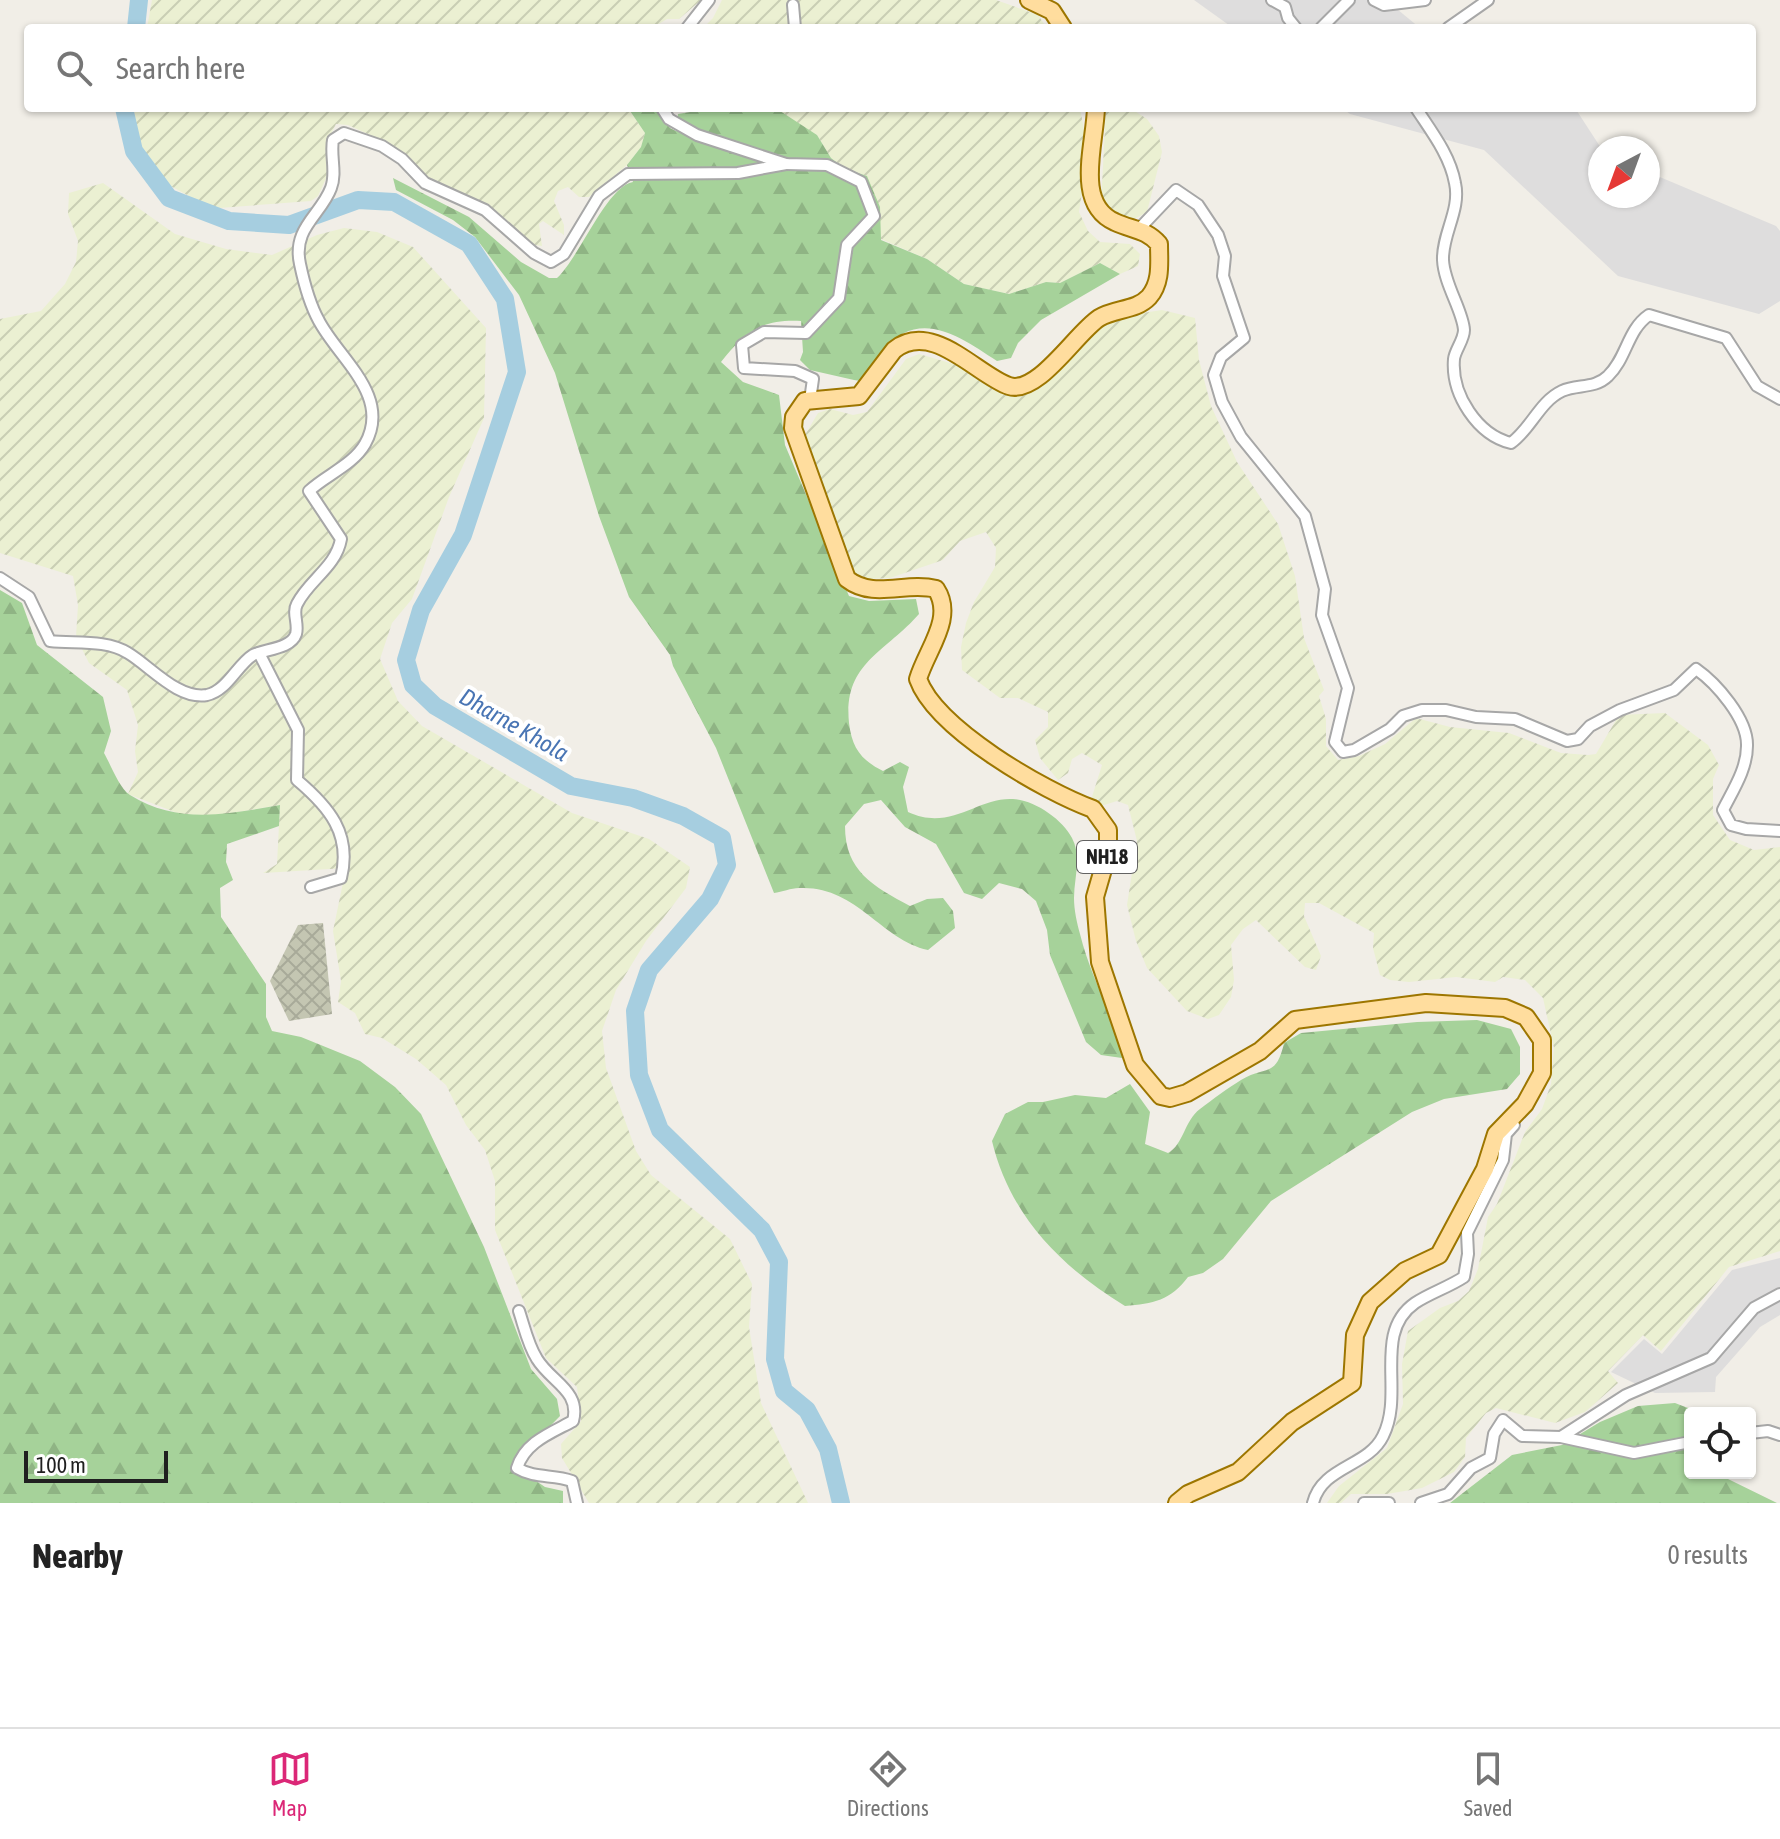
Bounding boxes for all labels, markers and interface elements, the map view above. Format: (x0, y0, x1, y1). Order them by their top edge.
search box (24, 24, 1756, 112)
icon: search (52, 46, 96, 90)
text: Search here (116, 51, 245, 85)
north arrow (1588, 136, 1660, 208)
water label: Dharne Khola (455, 683, 573, 767)
road number: NH18 (1077, 841, 1137, 873)
map controls (1684, 1407, 1756, 1479)
button: locate (1684, 1407, 1756, 1479)
scale bar (24, 1447, 168, 1483)
text: 100 m (36, 1452, 86, 1478)
text: Nearby (32, 1536, 123, 1575)
text: 0 results (1667, 1540, 1748, 1570)
tab: Map (268, 1747, 312, 1821)
tab: Directions (847, 1747, 929, 1821)
tab: Saved (1464, 1747, 1512, 1821)

